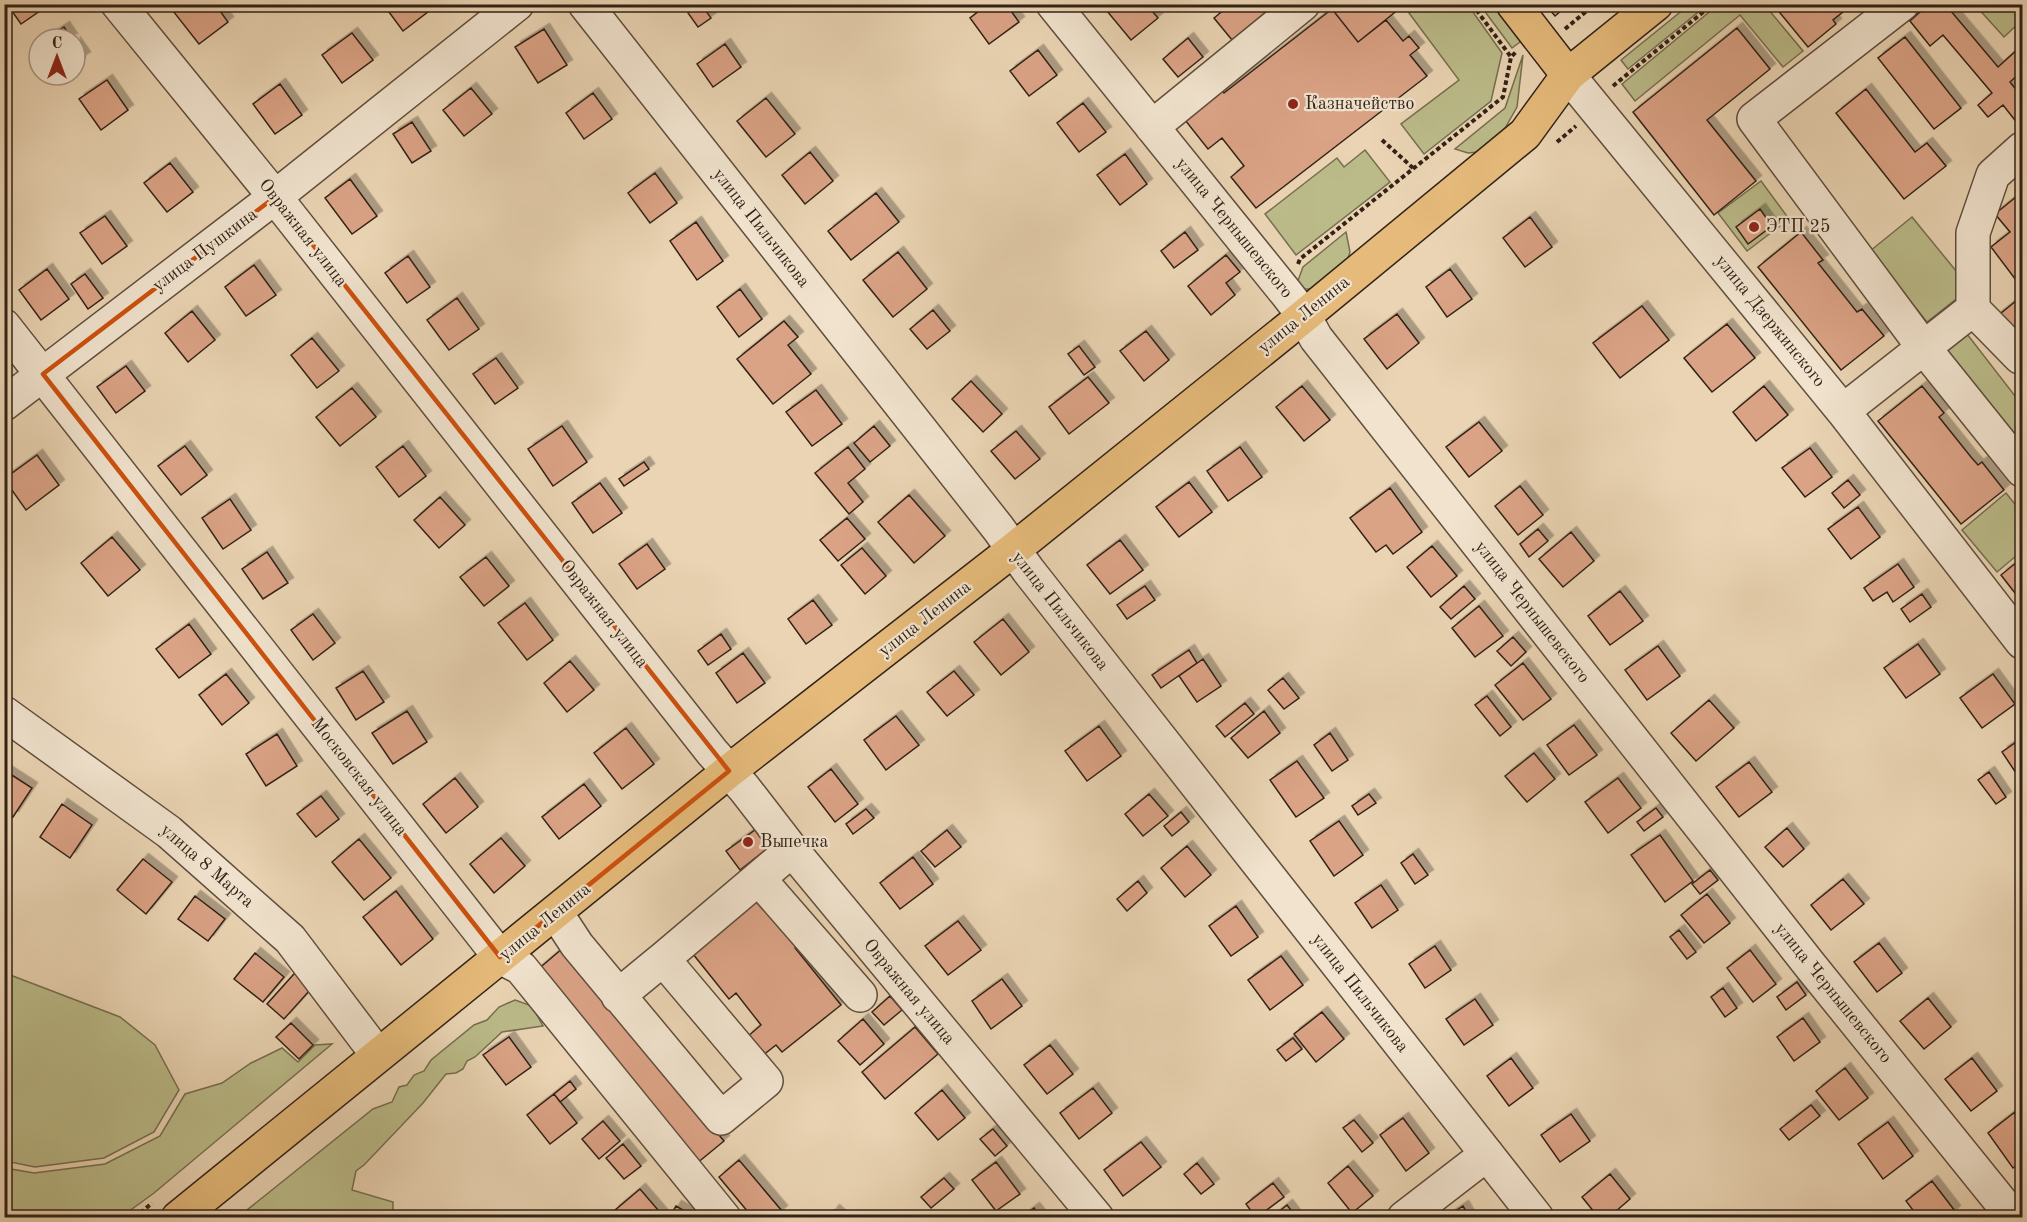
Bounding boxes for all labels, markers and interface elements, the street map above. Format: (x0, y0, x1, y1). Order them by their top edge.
north arrow (27, 27, 87, 87)
text: С (52, 36, 62, 52)
place label: Казначейство (1305, 95, 1415, 113)
marker: Казначейство (1286, 97, 1300, 111)
street label: улица Чернышевского (1172, 154, 1296, 302)
street label: улица Пильчикова (709, 165, 813, 291)
street label: Овражная улица (255, 176, 351, 290)
street label: улица Пушкина (149, 205, 261, 295)
place label: ЭТП 25 (1766, 218, 1830, 236)
marker: ЭТП 25 (1747, 220, 1761, 234)
street label: улица Дзержинского (1711, 252, 1829, 390)
street label: улица Ленина (1255, 273, 1353, 357)
street label: улица Чернышевского (1471, 538, 1593, 687)
street label: улица Пильчикова (1008, 548, 1112, 674)
street label: Овражная улица (556, 557, 652, 671)
street label: улица Ленина (875, 577, 975, 660)
street label: Московская улица (307, 714, 411, 840)
street label: улица 8 Марта (157, 821, 257, 911)
place label: Выпечка (760, 833, 829, 851)
marker: Выпечка (741, 835, 755, 849)
street label: улица Ленина (496, 880, 594, 964)
street label: улица Чернышевского (1771, 919, 1895, 1067)
street label: улица Пильчикова (1308, 930, 1412, 1056)
street label: Овражная улица (860, 936, 958, 1048)

